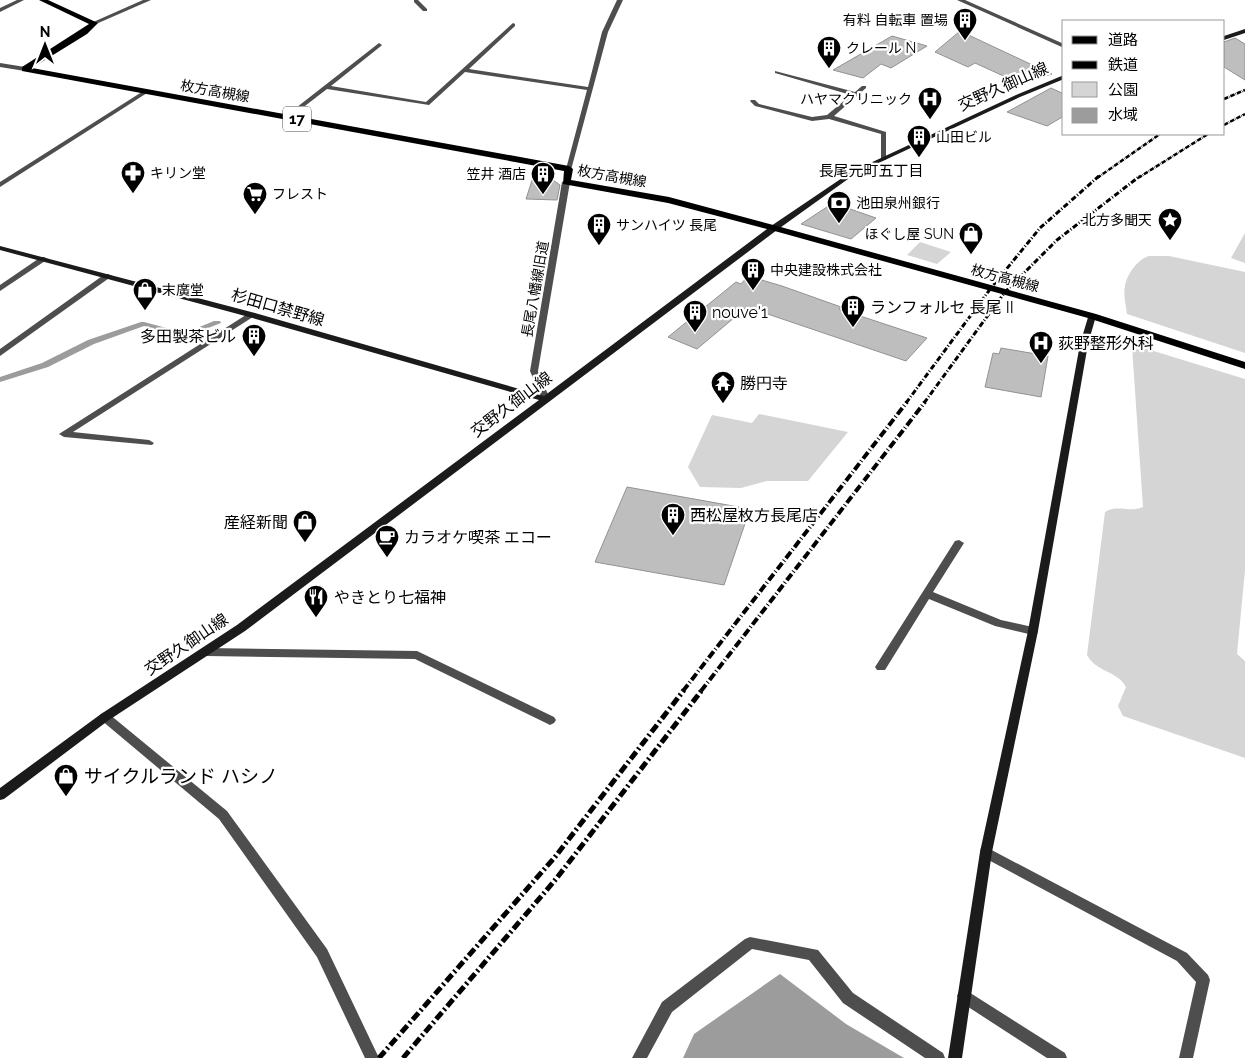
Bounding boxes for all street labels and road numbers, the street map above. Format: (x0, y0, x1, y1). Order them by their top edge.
street label: 交野久御山線 (955, 58, 1051, 115)
street label: 枚方高槻線 (179, 77, 251, 105)
road number: 17 (283, 106, 311, 132)
street label: 枚方高槻線 (576, 162, 648, 190)
street label: 長尾八幡線旧道 (519, 239, 551, 339)
street label: 枚方高槻線 (969, 261, 1041, 295)
street label: 杉田口禁野線 (229, 285, 327, 330)
street label: 交野久御山線 (467, 368, 555, 441)
street label: 交野久御山線 (141, 610, 231, 679)

